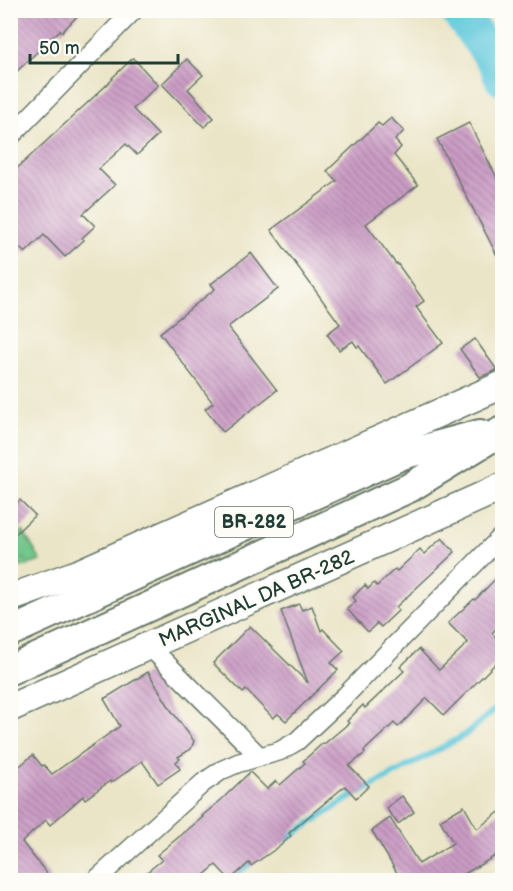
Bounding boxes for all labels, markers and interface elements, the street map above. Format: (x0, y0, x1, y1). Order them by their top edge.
scale bar (30, 27, 178, 65)
text: 50 m (39, 38, 80, 59)
road number: BR-282 (215, 507, 293, 537)
street label: MARGINAL DA BR-282 (155, 545, 358, 653)

